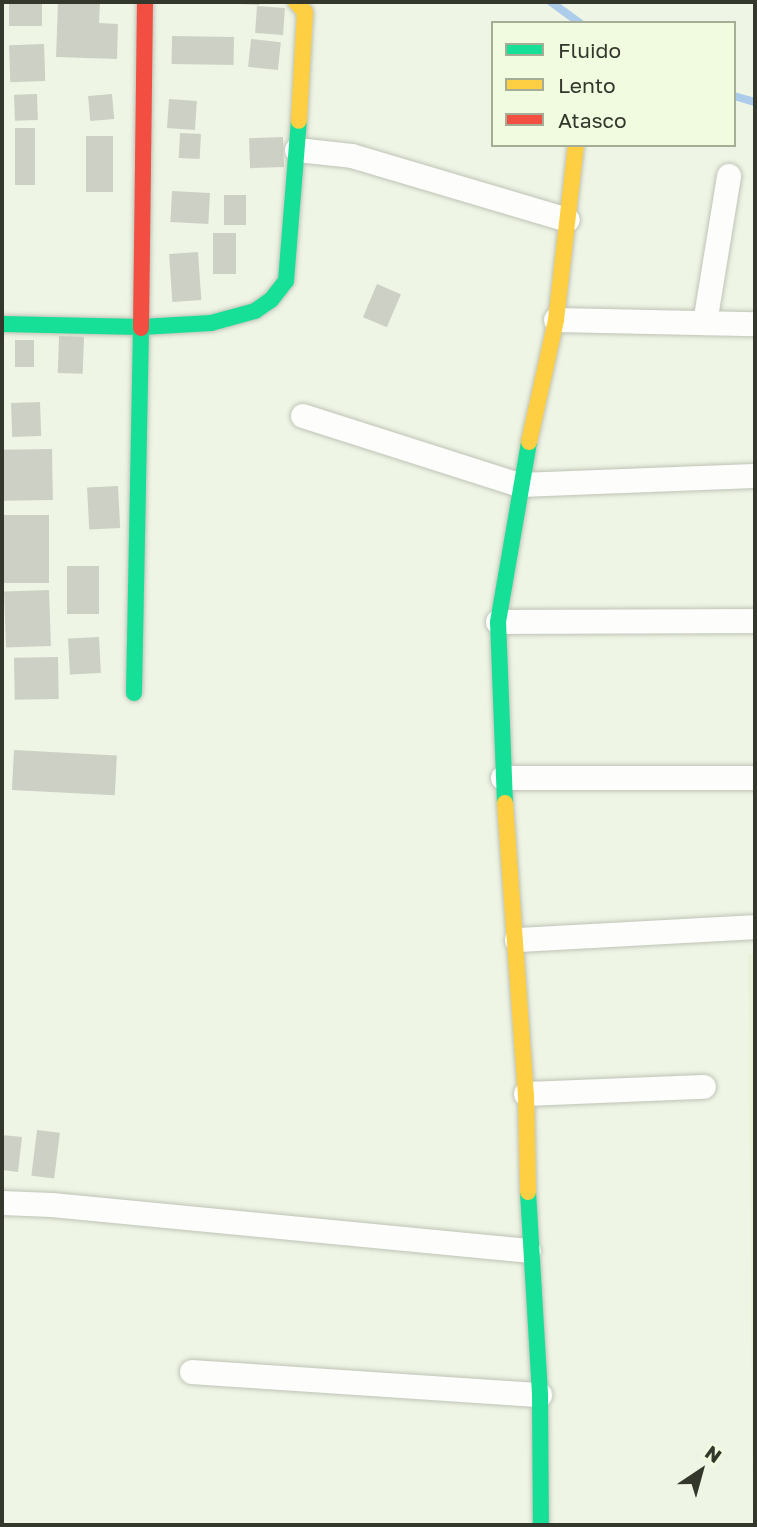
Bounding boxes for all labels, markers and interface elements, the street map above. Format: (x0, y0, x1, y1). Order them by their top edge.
legend (491, 21, 736, 147)
text: Fluido (558, 37, 621, 63)
text: Lento (558, 72, 616, 98)
text: Atasco (558, 107, 627, 133)
north arrow (666, 1436, 736, 1506)
text: N (701, 1440, 726, 1467)

